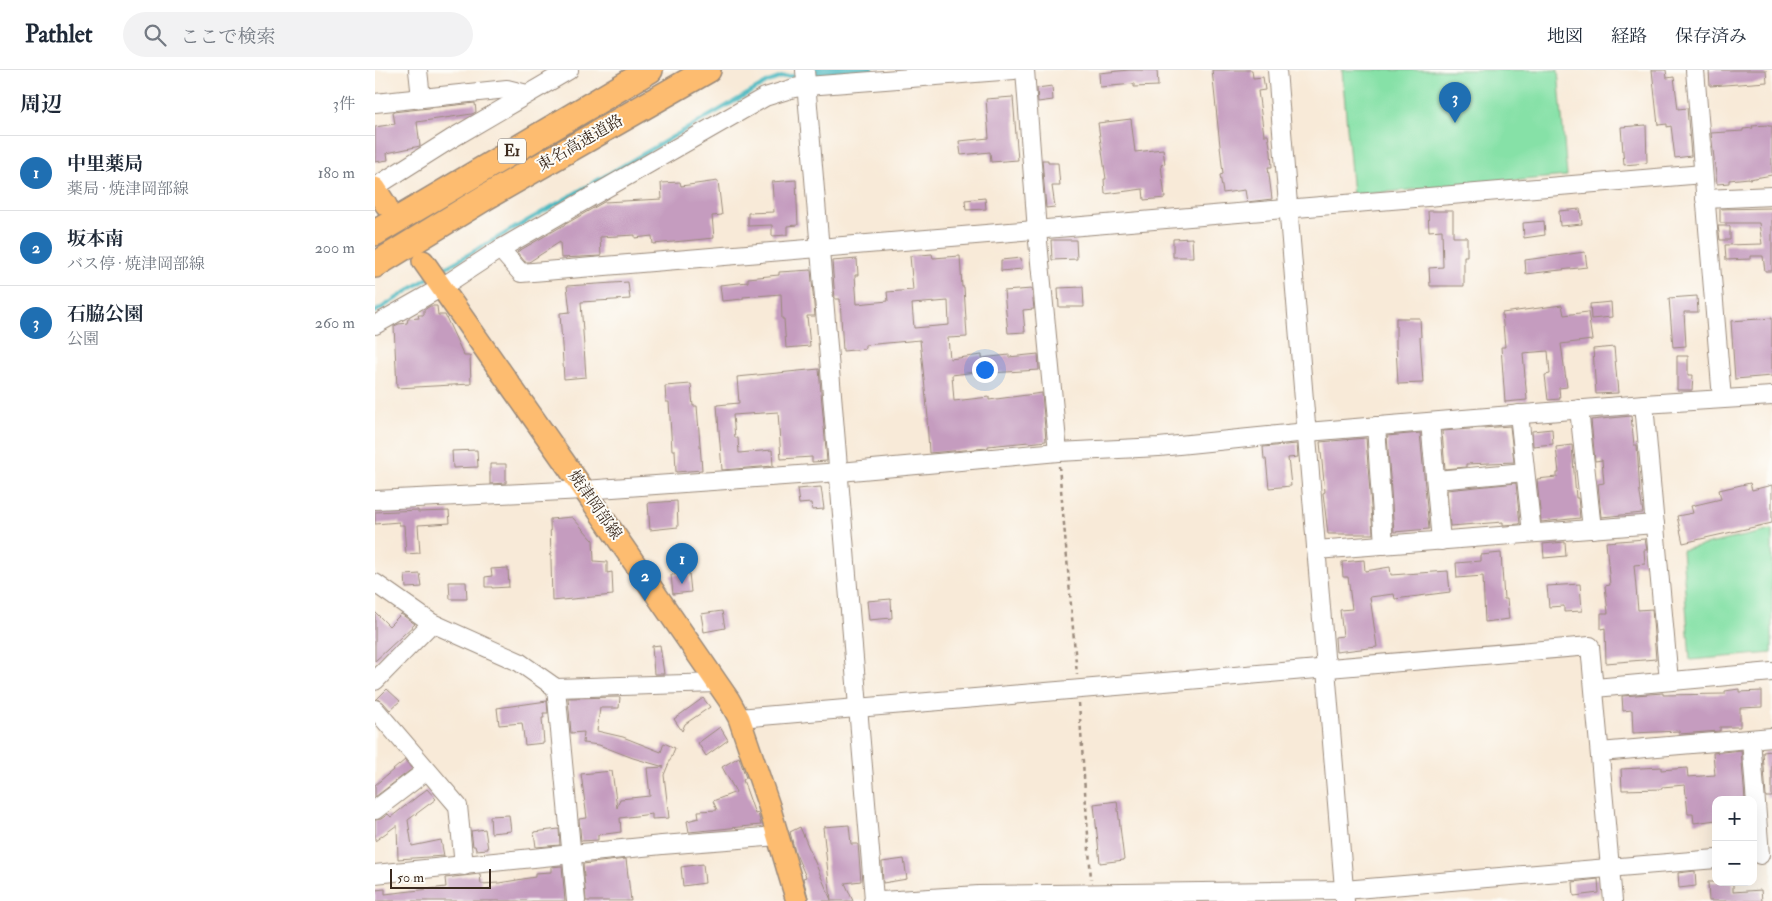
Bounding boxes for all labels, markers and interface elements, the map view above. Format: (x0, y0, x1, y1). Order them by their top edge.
search box (123, 12, 473, 57)
text: Pathlet (25, 19, 93, 50)
icon: search (141, 21, 169, 49)
text: ここで検索 (181, 25, 276, 49)
text: 地図 (1547, 25, 1583, 48)
text: 経路 (1611, 25, 1647, 48)
text: 保存済み (1675, 25, 1747, 48)
pin: 3 (1439, 82, 1471, 123)
text: 周辺 (20, 91, 62, 118)
text: 3件 (333, 94, 355, 114)
street label: 東名高速道路 (533, 110, 627, 176)
road number: E1 (498, 138, 526, 164)
text: 中里薬局 (67, 152, 143, 176)
text: 1 (33, 163, 39, 183)
text: 180 m (318, 163, 355, 183)
text: 薬局 · 焼津岡部線 (67, 179, 189, 199)
text: 坂本南 (67, 227, 124, 251)
text: 2 (32, 238, 40, 258)
text: 200 m (315, 238, 355, 258)
text: バス停 · 焼津岡部線 (67, 254, 205, 274)
text: 石脇公園 (67, 302, 143, 326)
text: 3 (33, 313, 39, 333)
text: 260 m (315, 313, 355, 333)
text: 公園 (67, 329, 99, 349)
your location (972, 357, 998, 383)
street label: 焼津岡部線 (564, 466, 626, 544)
pin: 1 (666, 543, 698, 584)
pin: 2 (629, 560, 661, 601)
map controls (1712, 796, 1757, 886)
button: + (1712, 796, 1757, 841)
button: − (1712, 841, 1757, 886)
scale bar (390, 866, 491, 889)
text: 50 m (397, 869, 424, 886)

